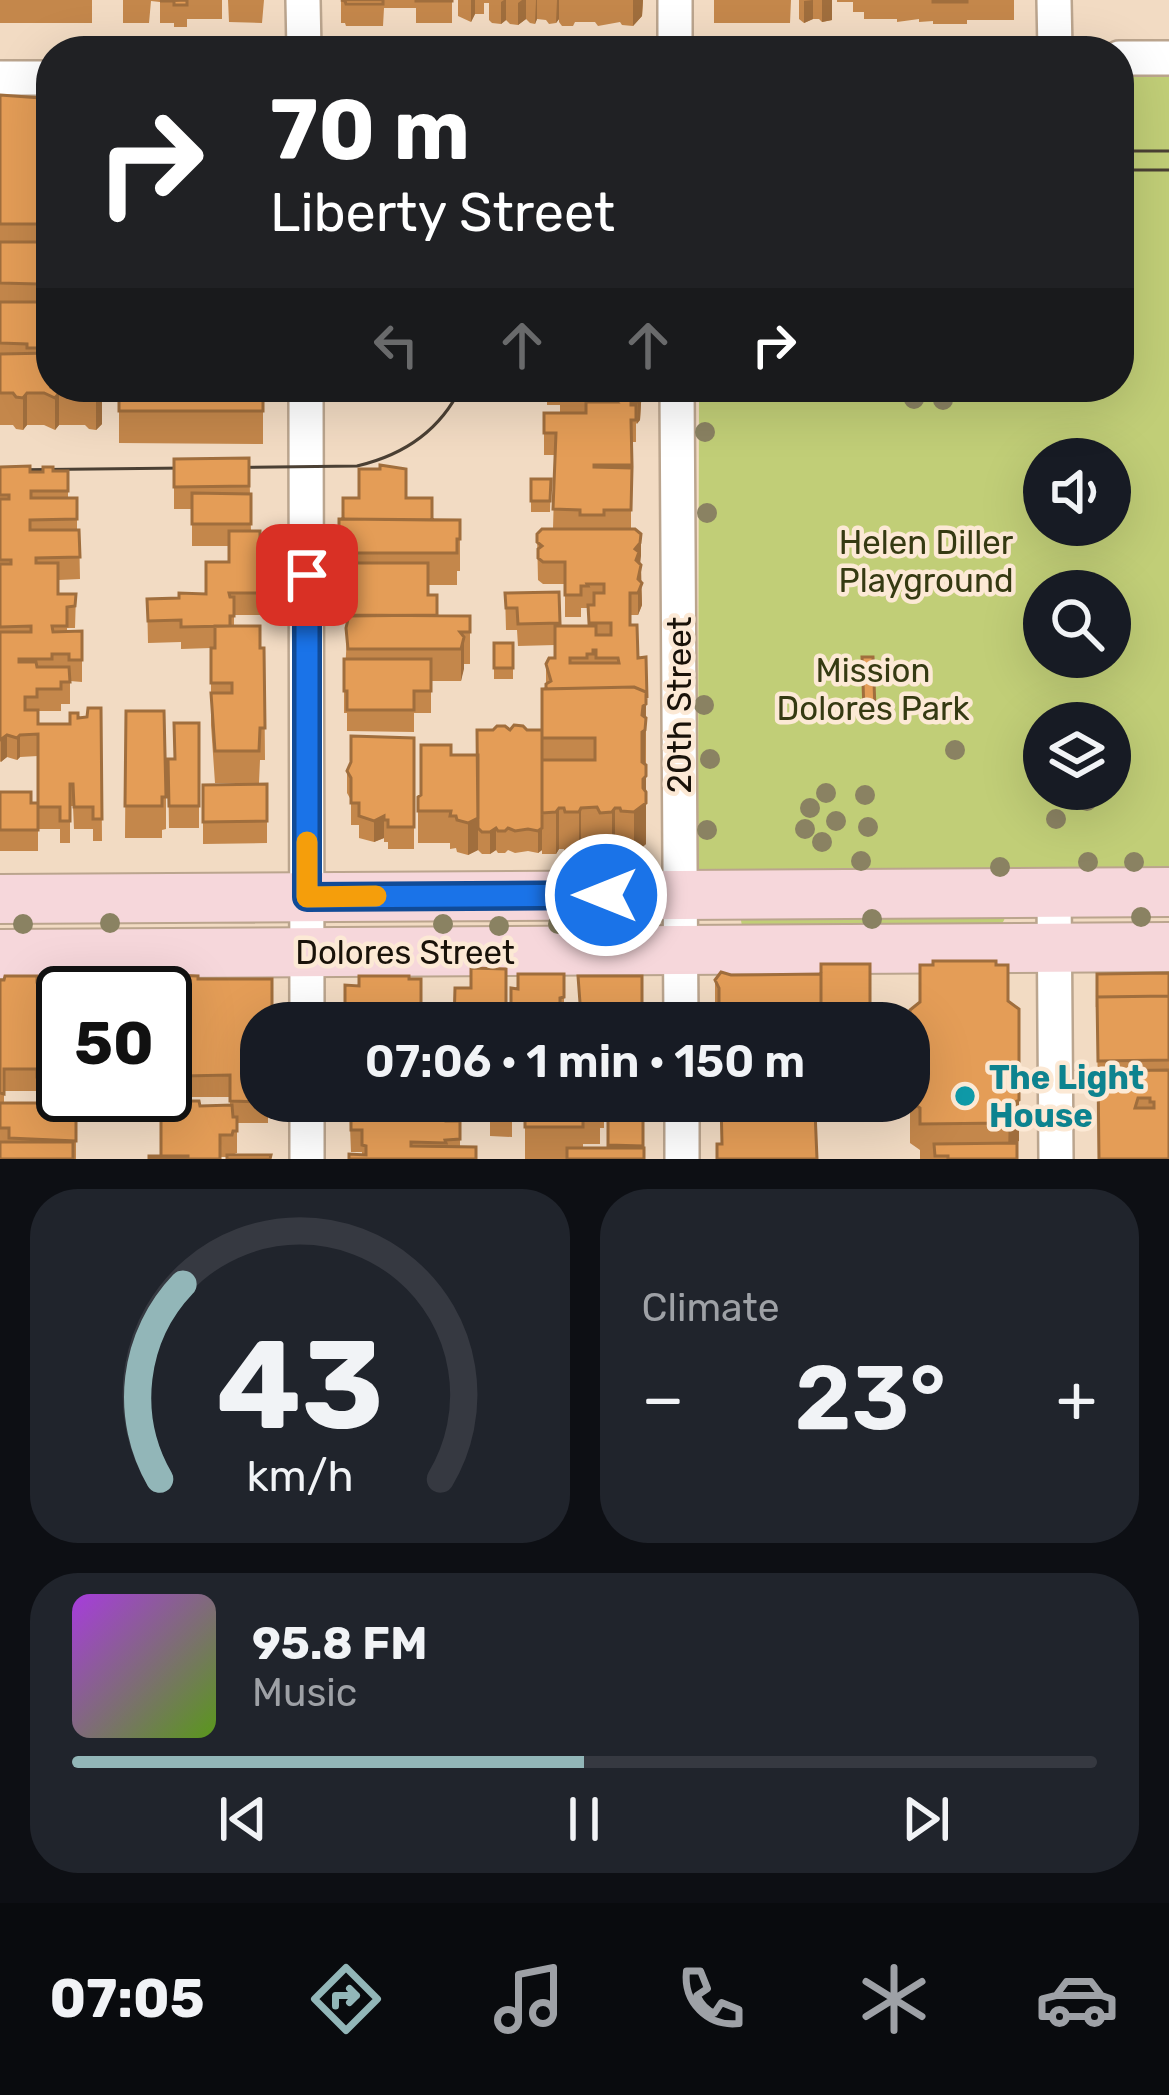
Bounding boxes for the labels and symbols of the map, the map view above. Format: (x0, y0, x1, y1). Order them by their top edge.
park label: Helen Diller Playground (838, 523, 1014, 600)
pin (256, 524, 358, 626)
street label: 20th Street (660, 617, 699, 793)
park label: Mission Dolores Park (777, 651, 969, 728)
position arrow (543, 832, 669, 958)
street label: Dolores Street (295, 933, 515, 972)
speed limit sign: 50 (36, 966, 192, 1122)
place label: The Light House (989, 1058, 1144, 1135)
marker: The Light House (952, 1083, 978, 1109)

